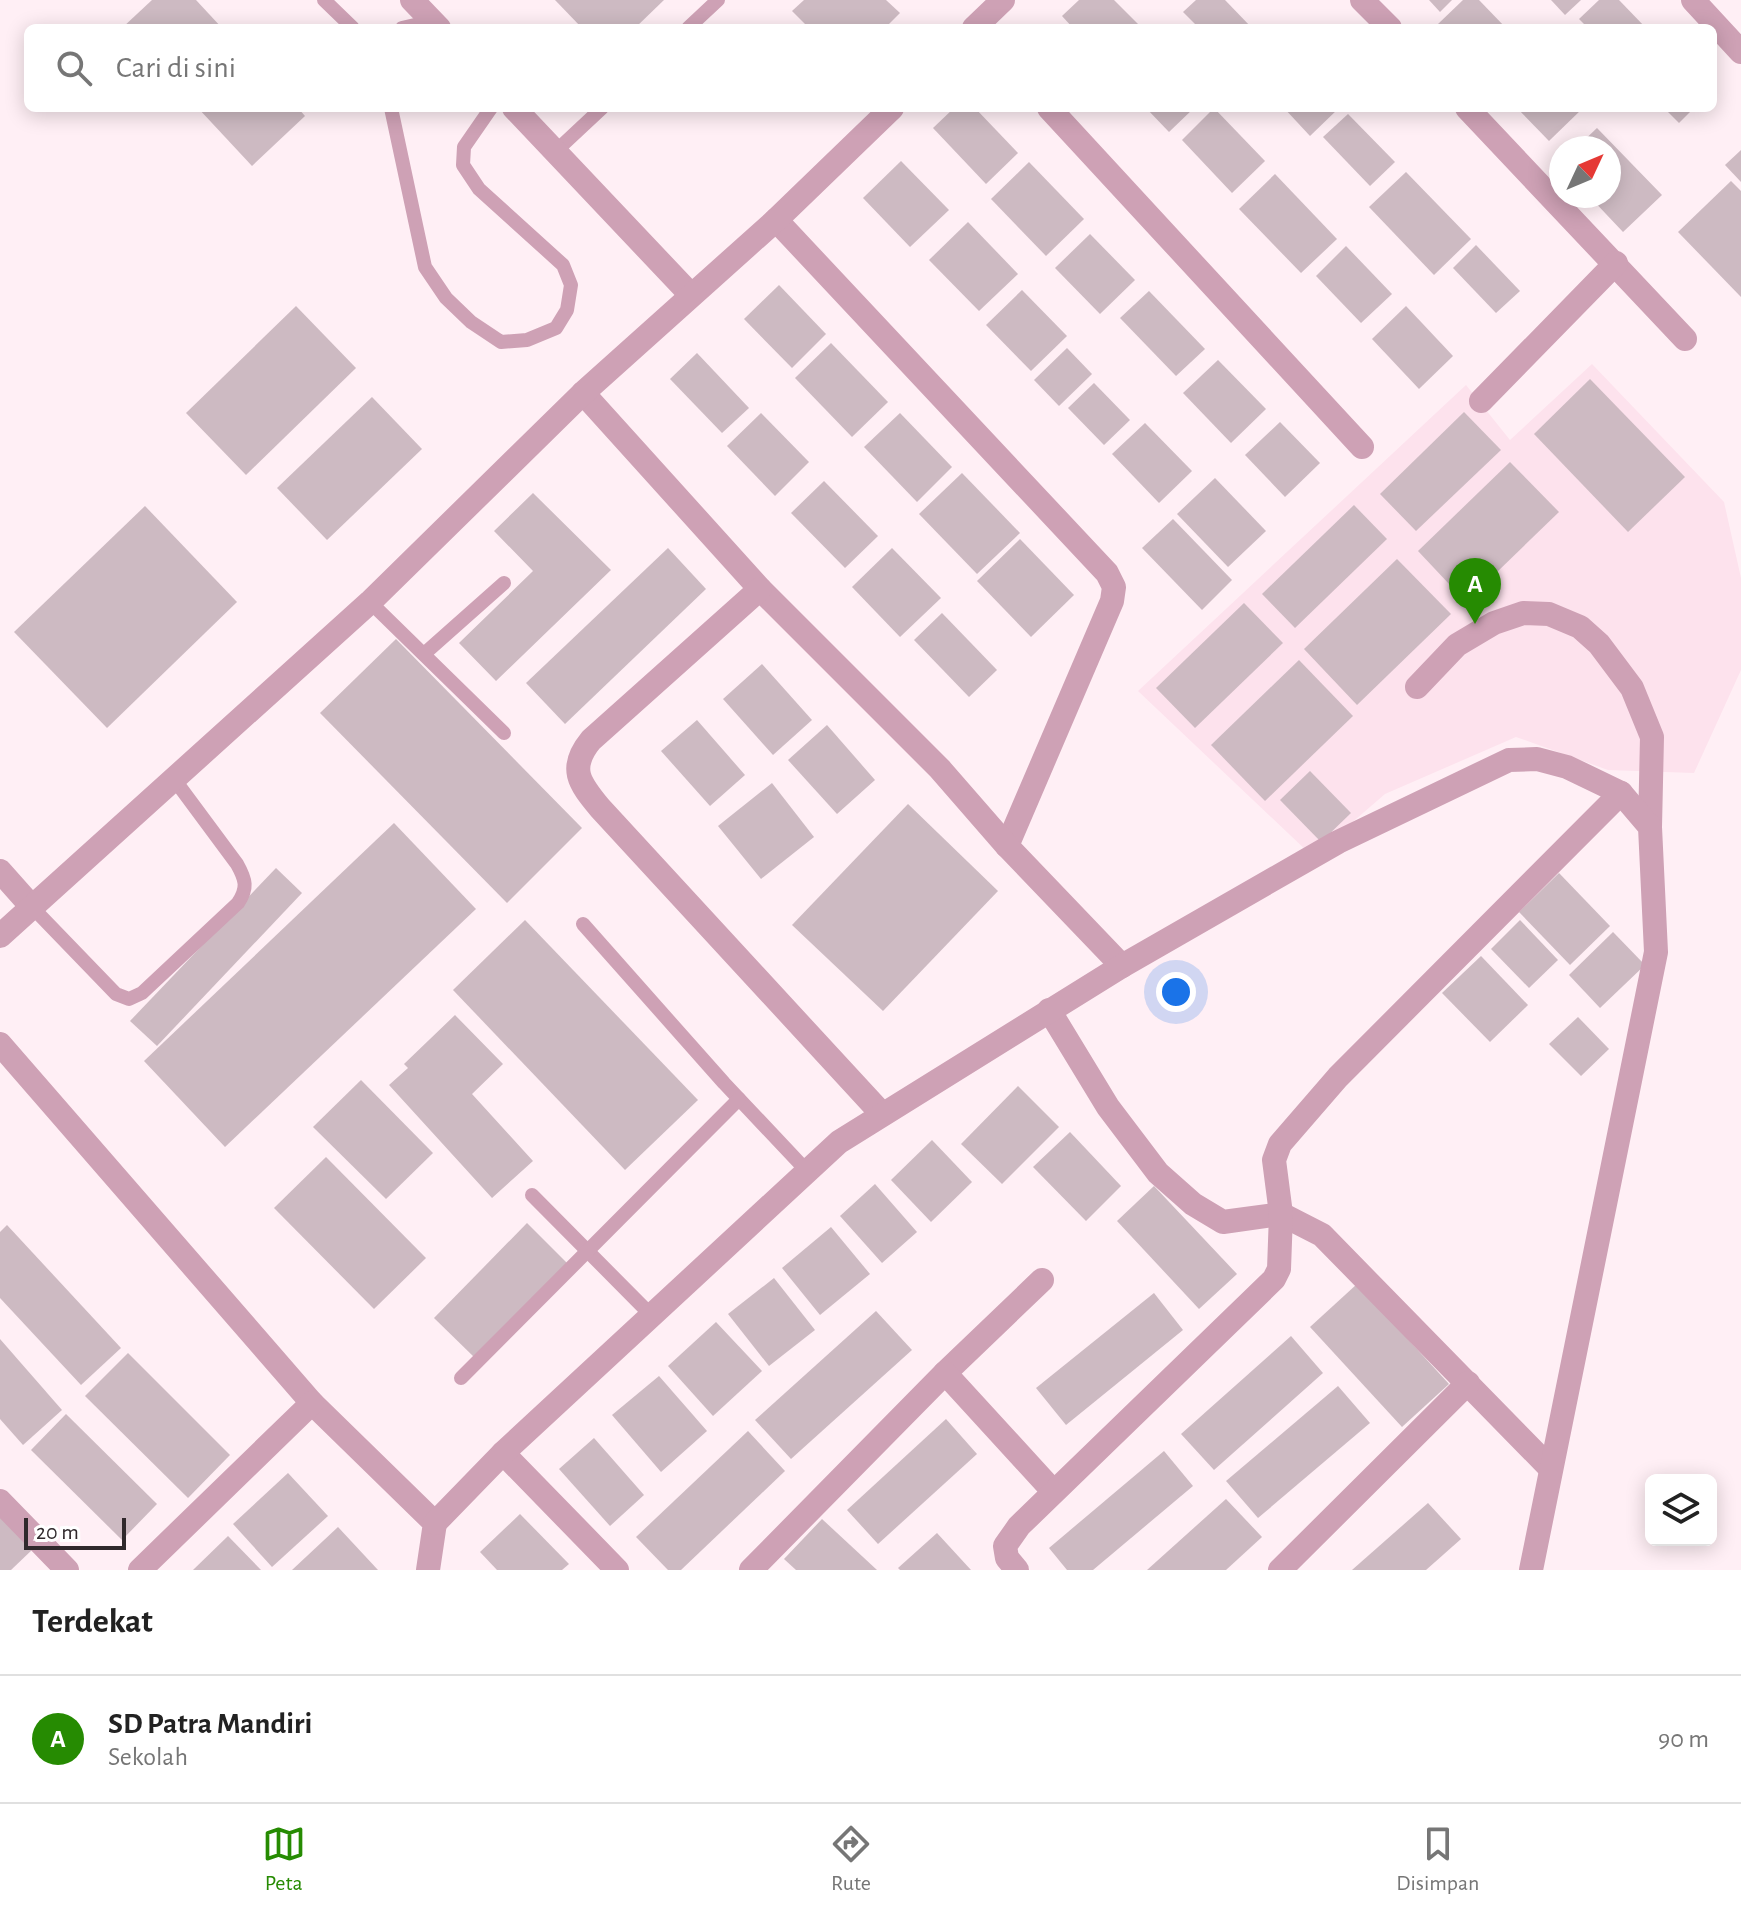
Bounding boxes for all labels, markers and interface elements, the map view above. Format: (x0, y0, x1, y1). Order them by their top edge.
search box (24, 24, 1717, 112)
icon: search (52, 46, 96, 90)
text: Cari di sini (116, 53, 236, 83)
north arrow (1549, 136, 1621, 208)
pin: A (1449, 558, 1501, 624)
your location (1156, 972, 1196, 1012)
map controls (1645, 1474, 1717, 1546)
button: layers (1645, 1474, 1717, 1546)
scale bar (24, 1514, 126, 1550)
text: 20 m (36, 1521, 79, 1543)
text: Terdekat (32, 1605, 153, 1639)
text: SD Patra Mandiri (108, 1709, 312, 1739)
text: A (50, 1726, 66, 1752)
text: 90 m (1658, 1726, 1709, 1752)
text: Sekolah (108, 1744, 188, 1770)
tab: Peta (262, 1822, 306, 1896)
tab: Rute (829, 1822, 873, 1896)
tab: Disimpan (1396, 1822, 1479, 1896)

